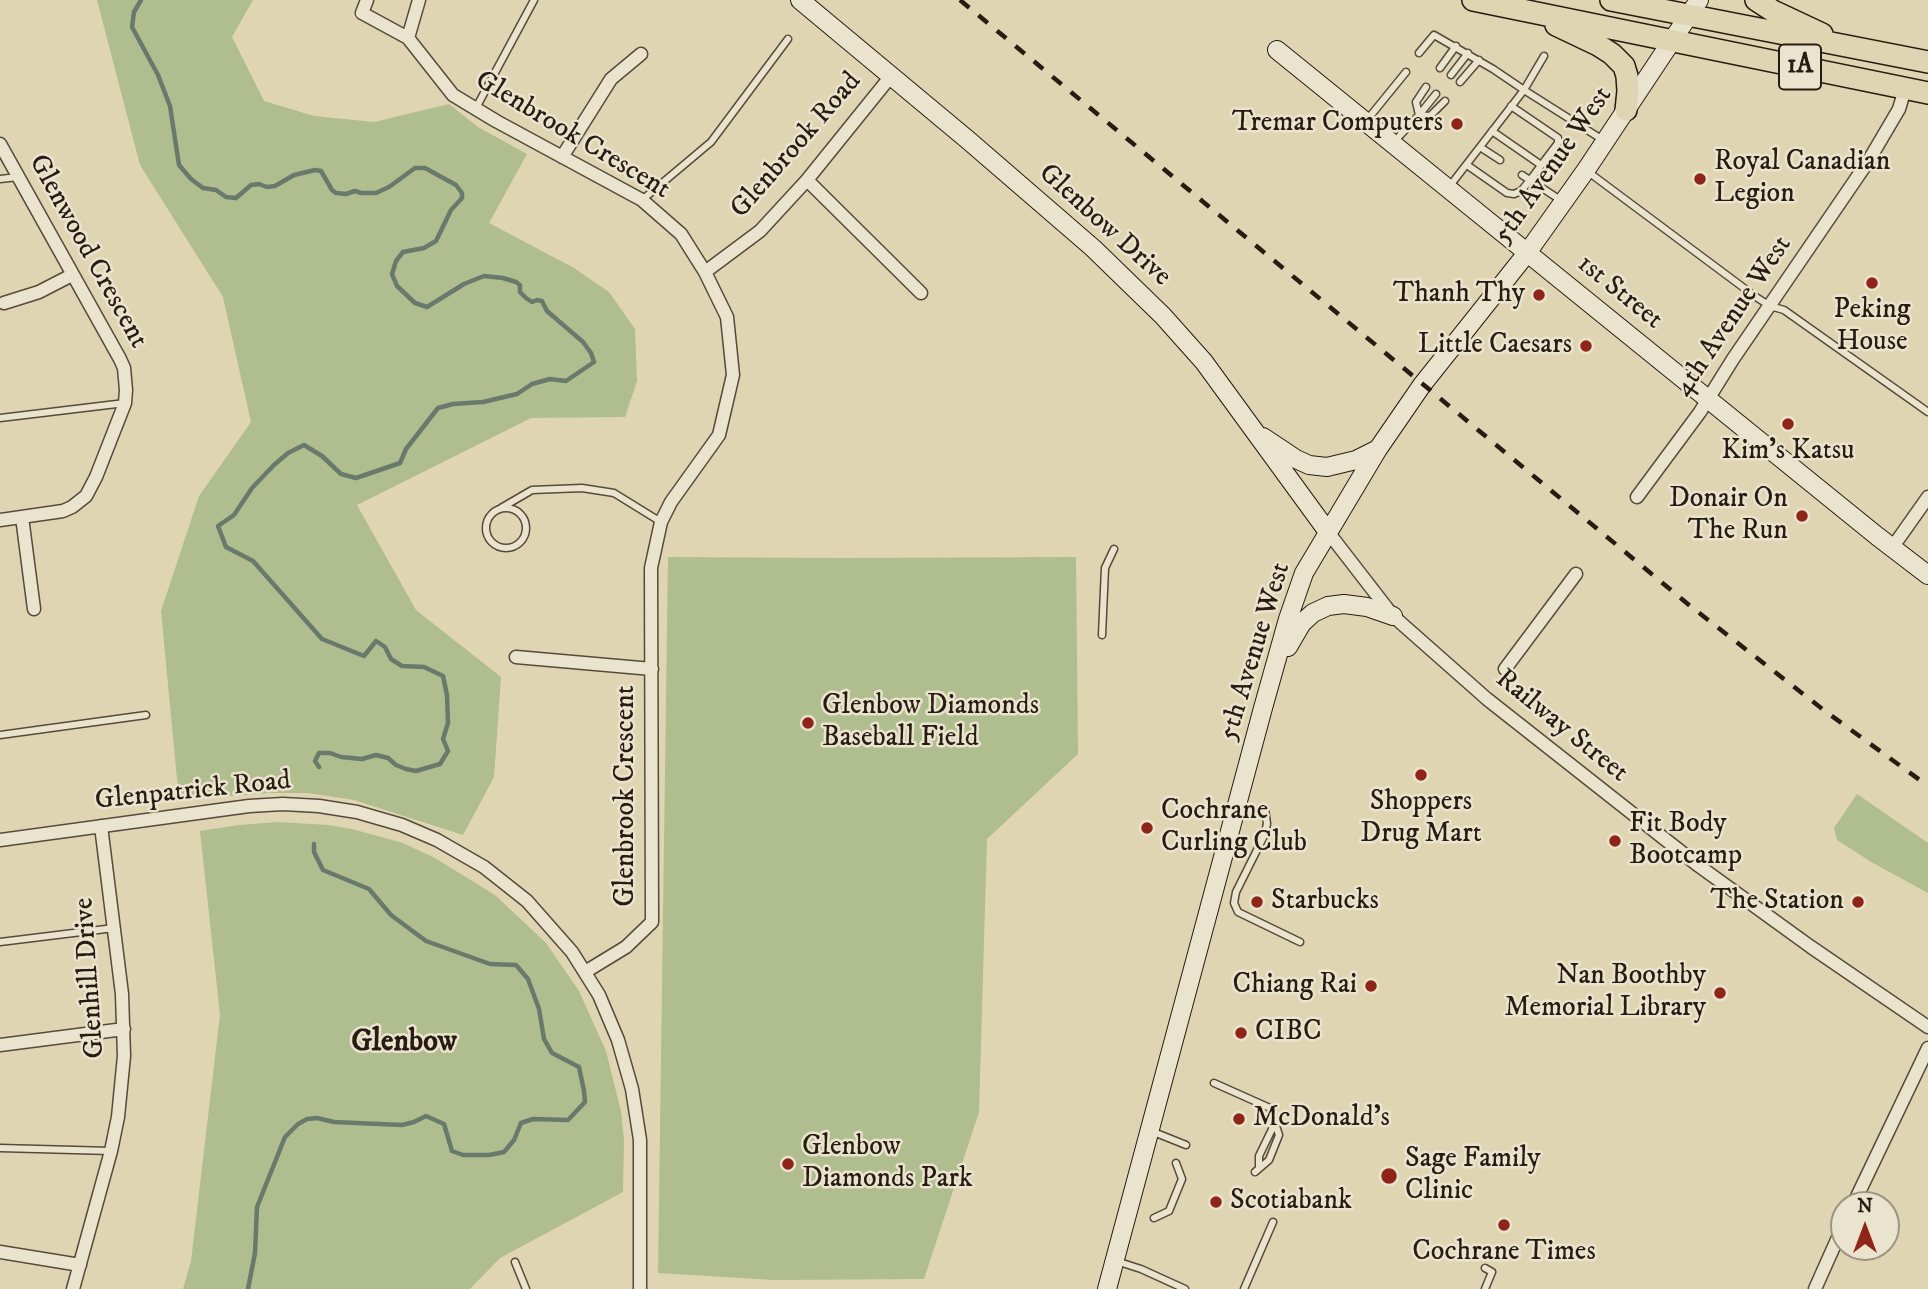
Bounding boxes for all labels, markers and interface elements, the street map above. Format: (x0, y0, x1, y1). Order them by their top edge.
road number: 1A (1779, 44, 1821, 90)
street label: Glenbrook Crescent (468, 65, 676, 207)
street label: Glenbrook Road (724, 66, 870, 226)
street label: 5th Avenue West (1487, 81, 1621, 251)
place label: Tremar Computers (1232, 107, 1443, 141)
marker: Tremar Computers (1449, 116, 1465, 132)
place label: Royal Canadian Legion (1714, 146, 1890, 212)
street label: Glenwood Crescent (20, 149, 154, 355)
street label: Glenbow Drive (1031, 158, 1177, 294)
marker: Royal Canadian Legion (1692, 171, 1708, 187)
street label: 4th Avenue West (1668, 230, 1800, 404)
street label: 1st Street (1569, 248, 1669, 338)
marker: Peking House (1864, 275, 1880, 291)
place label: Thanh Thy (1393, 278, 1525, 312)
marker: Thanh Thy (1531, 287, 1547, 303)
place label: Peking House (1834, 294, 1910, 360)
place label: Little Caesars (1418, 329, 1572, 363)
marker: Little Caesars (1578, 338, 1594, 354)
marker: Kim's Katsu (1780, 416, 1796, 432)
place label: Kim's Katsu (1721, 435, 1855, 469)
place label: Donair On The Run (1669, 483, 1788, 549)
marker: Donair On The Run (1794, 508, 1810, 524)
street label: 5th Avenue West (1213, 559, 1299, 745)
street label: Railway Street (1488, 663, 1634, 791)
street label: Glenbrook Crescent (610, 685, 644, 907)
place label: Glenbow Diamonds Baseball Field (822, 690, 1039, 756)
marker: Glenbow Diamonds Baseball Field (800, 715, 816, 731)
street label: Glenpatrick Road (93, 765, 293, 819)
marker: Shoppers Drug Mart (1413, 767, 1429, 783)
place label: Shoppers Drug Mart (1360, 786, 1482, 852)
place label: Cochrane Curling Club (1161, 795, 1307, 861)
place label: Fit Body Bootcamp (1629, 808, 1742, 874)
marker: Cochrane Curling Club (1139, 820, 1155, 836)
marker: Fit Body Bootcamp (1607, 833, 1623, 849)
place label: Starbucks (1271, 885, 1379, 919)
place label: The Station (1711, 885, 1844, 919)
marker: Starbucks (1249, 894, 1265, 910)
marker: The Station (1850, 894, 1866, 910)
street label: Glenhill Drive (69, 896, 113, 1060)
place label: Nan Boothby Memorial Library (1504, 960, 1706, 1026)
place label: Chiang Rai (1233, 969, 1357, 1003)
marker: Chiang Rai (1363, 978, 1379, 994)
marker: Nan Boothby Memorial Library (1712, 985, 1728, 1001)
place label: CIBC (1255, 1016, 1322, 1050)
marker: CIBC (1233, 1025, 1249, 1041)
district label: Glenbow (351, 1026, 457, 1062)
place label: McDonald's (1253, 1102, 1390, 1136)
marker: McDonald's (1231, 1111, 1247, 1127)
place label: Glenbow Diamonds Park (802, 1131, 973, 1197)
place label: Sage Family Clinic (1405, 1143, 1541, 1209)
marker: Glenbow Diamonds Park (780, 1156, 796, 1172)
marker: Sage Family Clinic (1379, 1166, 1399, 1186)
place label: Scotiabank (1230, 1185, 1352, 1219)
north arrow (1830, 1191, 1900, 1261)
marker: Scotiabank (1208, 1194, 1224, 1210)
text: N (1857, 1195, 1873, 1218)
marker: Cochrane Times (1496, 1217, 1512, 1233)
place label: Cochrane Times (1412, 1236, 1596, 1270)

